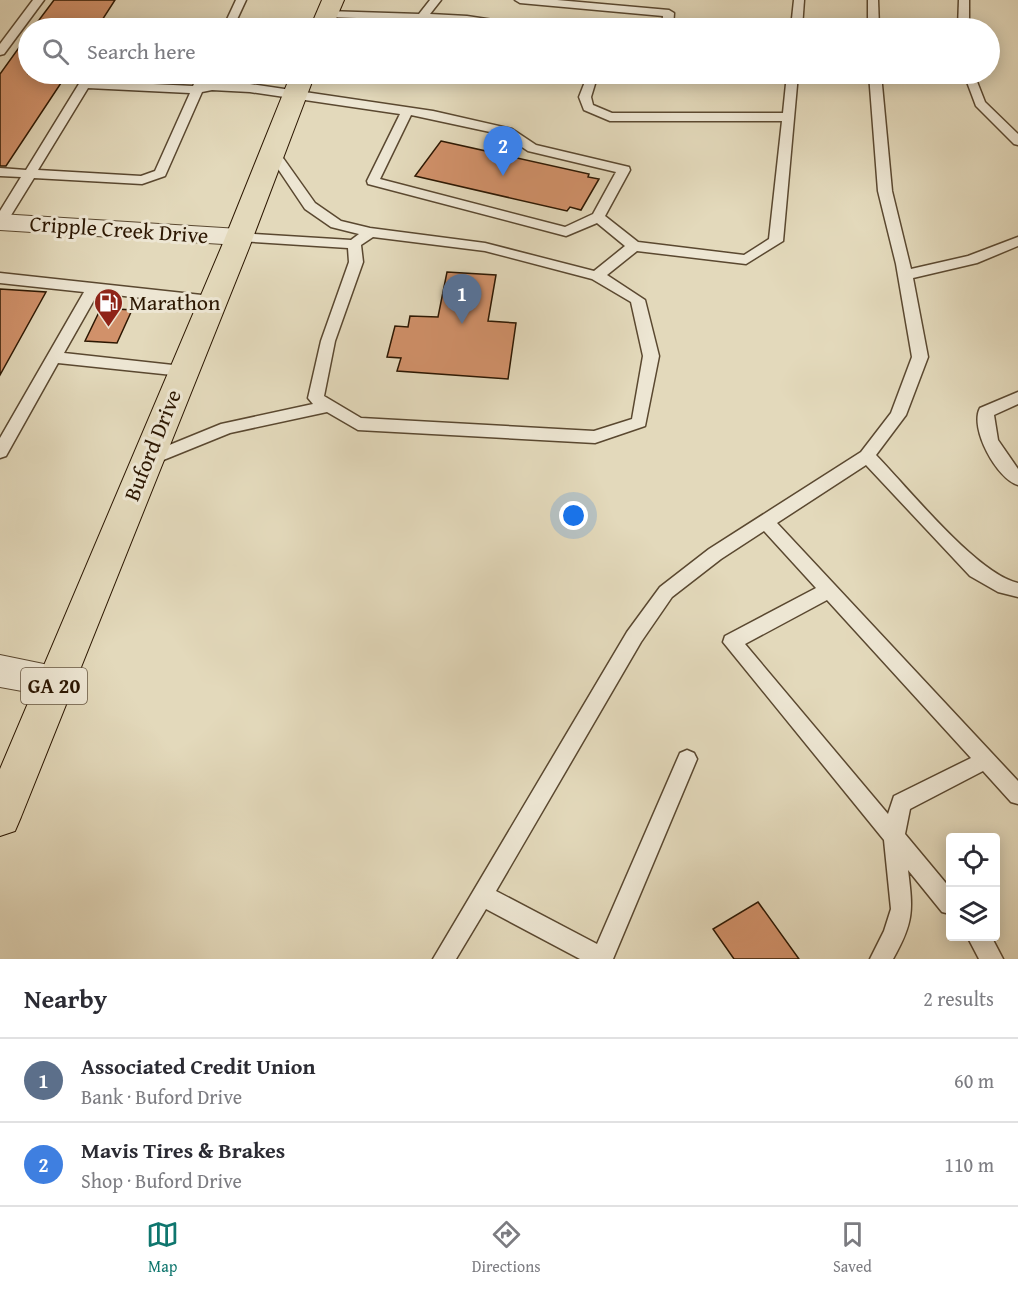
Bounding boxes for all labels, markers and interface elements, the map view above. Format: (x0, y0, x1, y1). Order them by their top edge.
search box (18, 18, 1000, 84)
icon: search (39, 35, 72, 68)
text: Search here (87, 35, 196, 67)
pin: 2 (484, 126, 522, 176)
street label: Cripple Creek Drive (29, 207, 209, 251)
pin: 1 (442, 274, 482, 324)
fuel station icon: Marathon (92, 286, 124, 328)
place label: Marathon (129, 286, 221, 318)
street label: Buford Drive (115, 385, 189, 505)
your location (559, 501, 588, 530)
road number: GA 20 (21, 668, 87, 704)
map controls (946, 833, 1000, 941)
button: locate (946, 833, 1000, 887)
button: layers (946, 887, 1000, 941)
text: Nearby (24, 979, 107, 1018)
text: 2 results (923, 984, 994, 1013)
text: Associated Credit Union (81, 1050, 316, 1082)
text: 1 (38, 1066, 49, 1095)
text: 60 m (954, 1066, 994, 1095)
text: Bank · Buford Drive (81, 1082, 242, 1111)
text: Mavis Tires & Brakes (81, 1134, 285, 1166)
text: 2 (38, 1150, 49, 1179)
text: 110 m (944, 1150, 994, 1179)
text: Shop · Buford Drive (81, 1166, 242, 1195)
tab: Map (146, 1218, 179, 1278)
tab: Directions (472, 1218, 541, 1278)
tab: Saved (833, 1218, 872, 1278)

